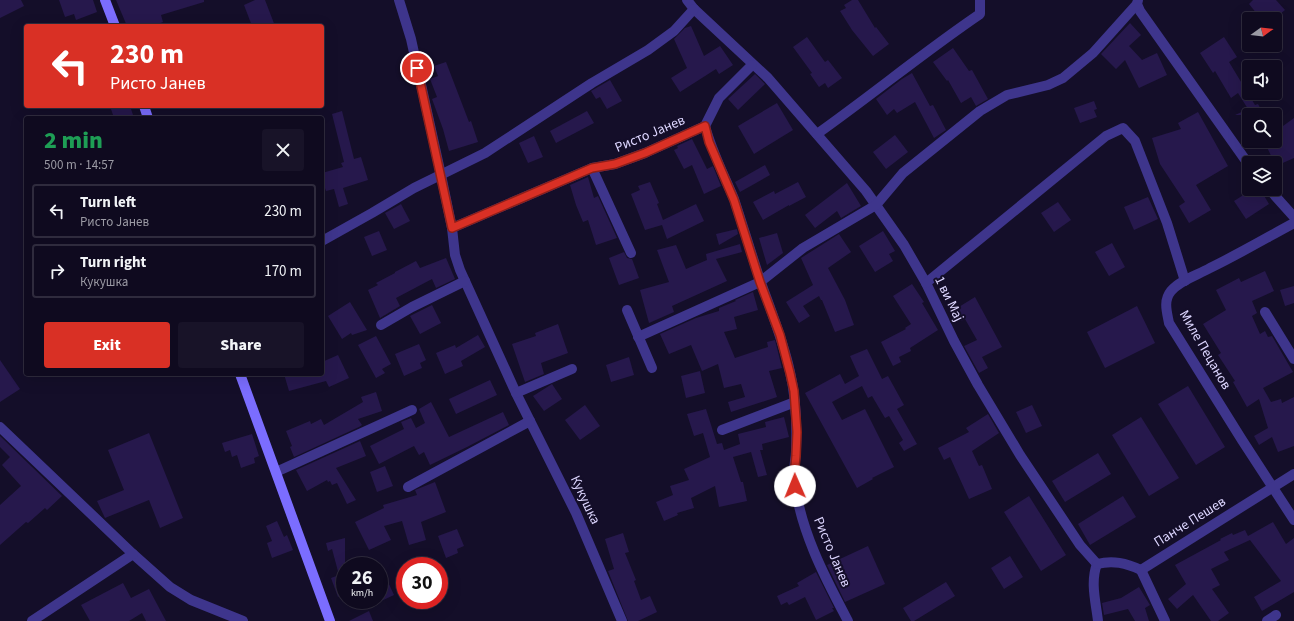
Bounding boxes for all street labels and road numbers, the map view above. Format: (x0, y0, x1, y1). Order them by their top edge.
street label: Ристо Јанев (612, 110, 688, 158)
street label: 1 ви Мај (929, 273, 969, 325)
street label: Миле Пецанов (1174, 307, 1236, 393)
street label: Кукушка (565, 472, 605, 528)
street label: Панче Пешев (1150, 492, 1230, 552)
street label: Ристо Јанев (808, 514, 856, 590)

